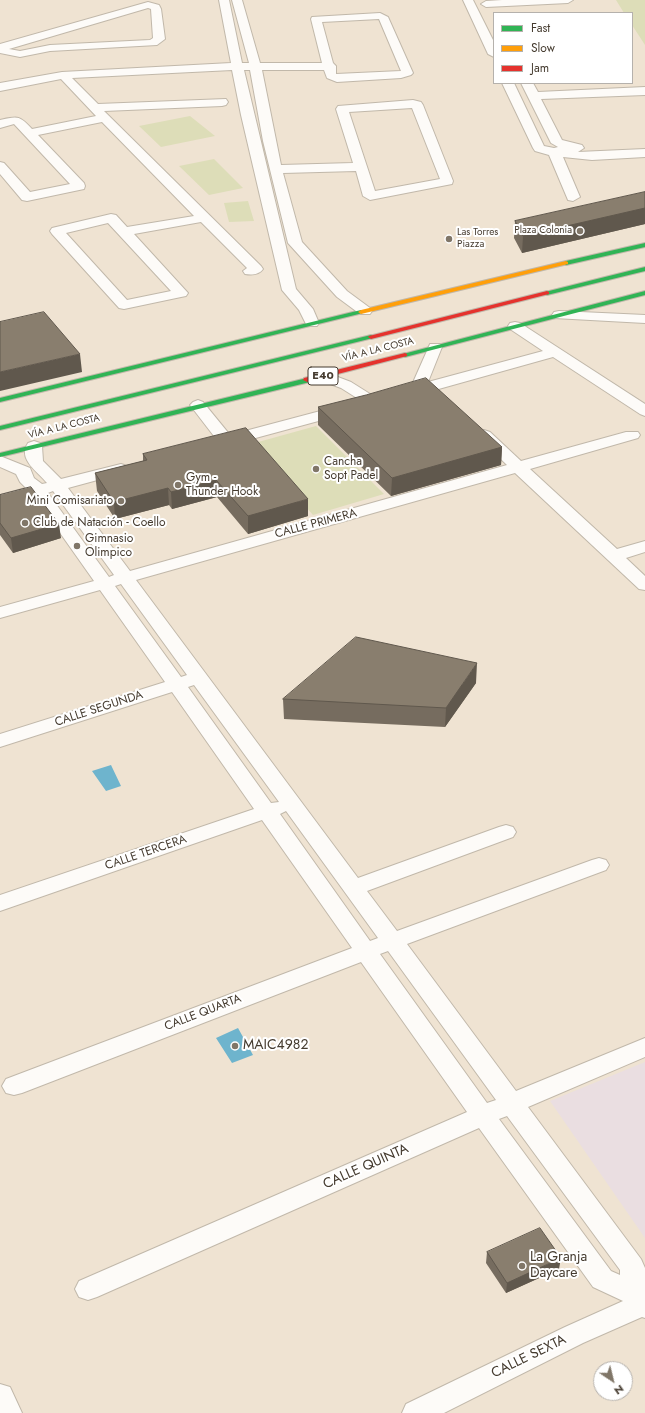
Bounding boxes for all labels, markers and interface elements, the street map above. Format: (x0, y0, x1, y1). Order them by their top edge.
legend (493, 12, 633, 84)
text: Fast (531, 19, 550, 37)
text: Slow (531, 39, 555, 57)
text: Jam (531, 59, 549, 77)
place label: Plaza Colonia (514, 225, 572, 237)
marker: Plaza Colonia (575, 226, 585, 236)
place label: Las Torres Piazza (457, 227, 498, 250)
marker: Las Torres Piazza (444, 234, 454, 244)
street label: VÍA A LA COSTA (341, 335, 415, 365)
road number: E40 (308, 367, 338, 385)
street label: VÍA A LA COSTA (27, 412, 101, 442)
place label: Cancha Sopt Padel (324, 455, 378, 483)
marker: Cancha Sopt Padel (311, 464, 321, 474)
place label: Gym - Thunder Hook (186, 471, 258, 499)
marker: Gym - Thunder Hook (173, 480, 183, 490)
place label: Mini Comisariato (27, 494, 113, 508)
marker: Mini Comisariato (116, 496, 126, 506)
street label: CALLE PRIMERA (273, 506, 359, 542)
place label: Club de Natación - Coello (33, 516, 166, 530)
marker: Club de Natación - Coello (20, 518, 30, 528)
place label: Gimnasio Olimpico (85, 532, 133, 560)
marker: Gimnasio Olimpico (72, 541, 82, 551)
street label: CALLE SEGUNDA (53, 688, 145, 730)
street label: CALLE TERCERA (103, 832, 189, 874)
street label: CALLE QUARTA (163, 992, 243, 1034)
place label: MAIC4982 (243, 1038, 308, 1054)
marker: MAIC4982 (230, 1041, 240, 1051)
street label: CALLE QUINTA (321, 1141, 411, 1193)
place label: La Granja Daycare (530, 1250, 587, 1282)
marker: La Granja Daycare (517, 1261, 527, 1271)
street label: CALLE SEXTA (489, 1332, 569, 1382)
north arrow (593, 1361, 633, 1401)
text: N (611, 1381, 627, 1399)

